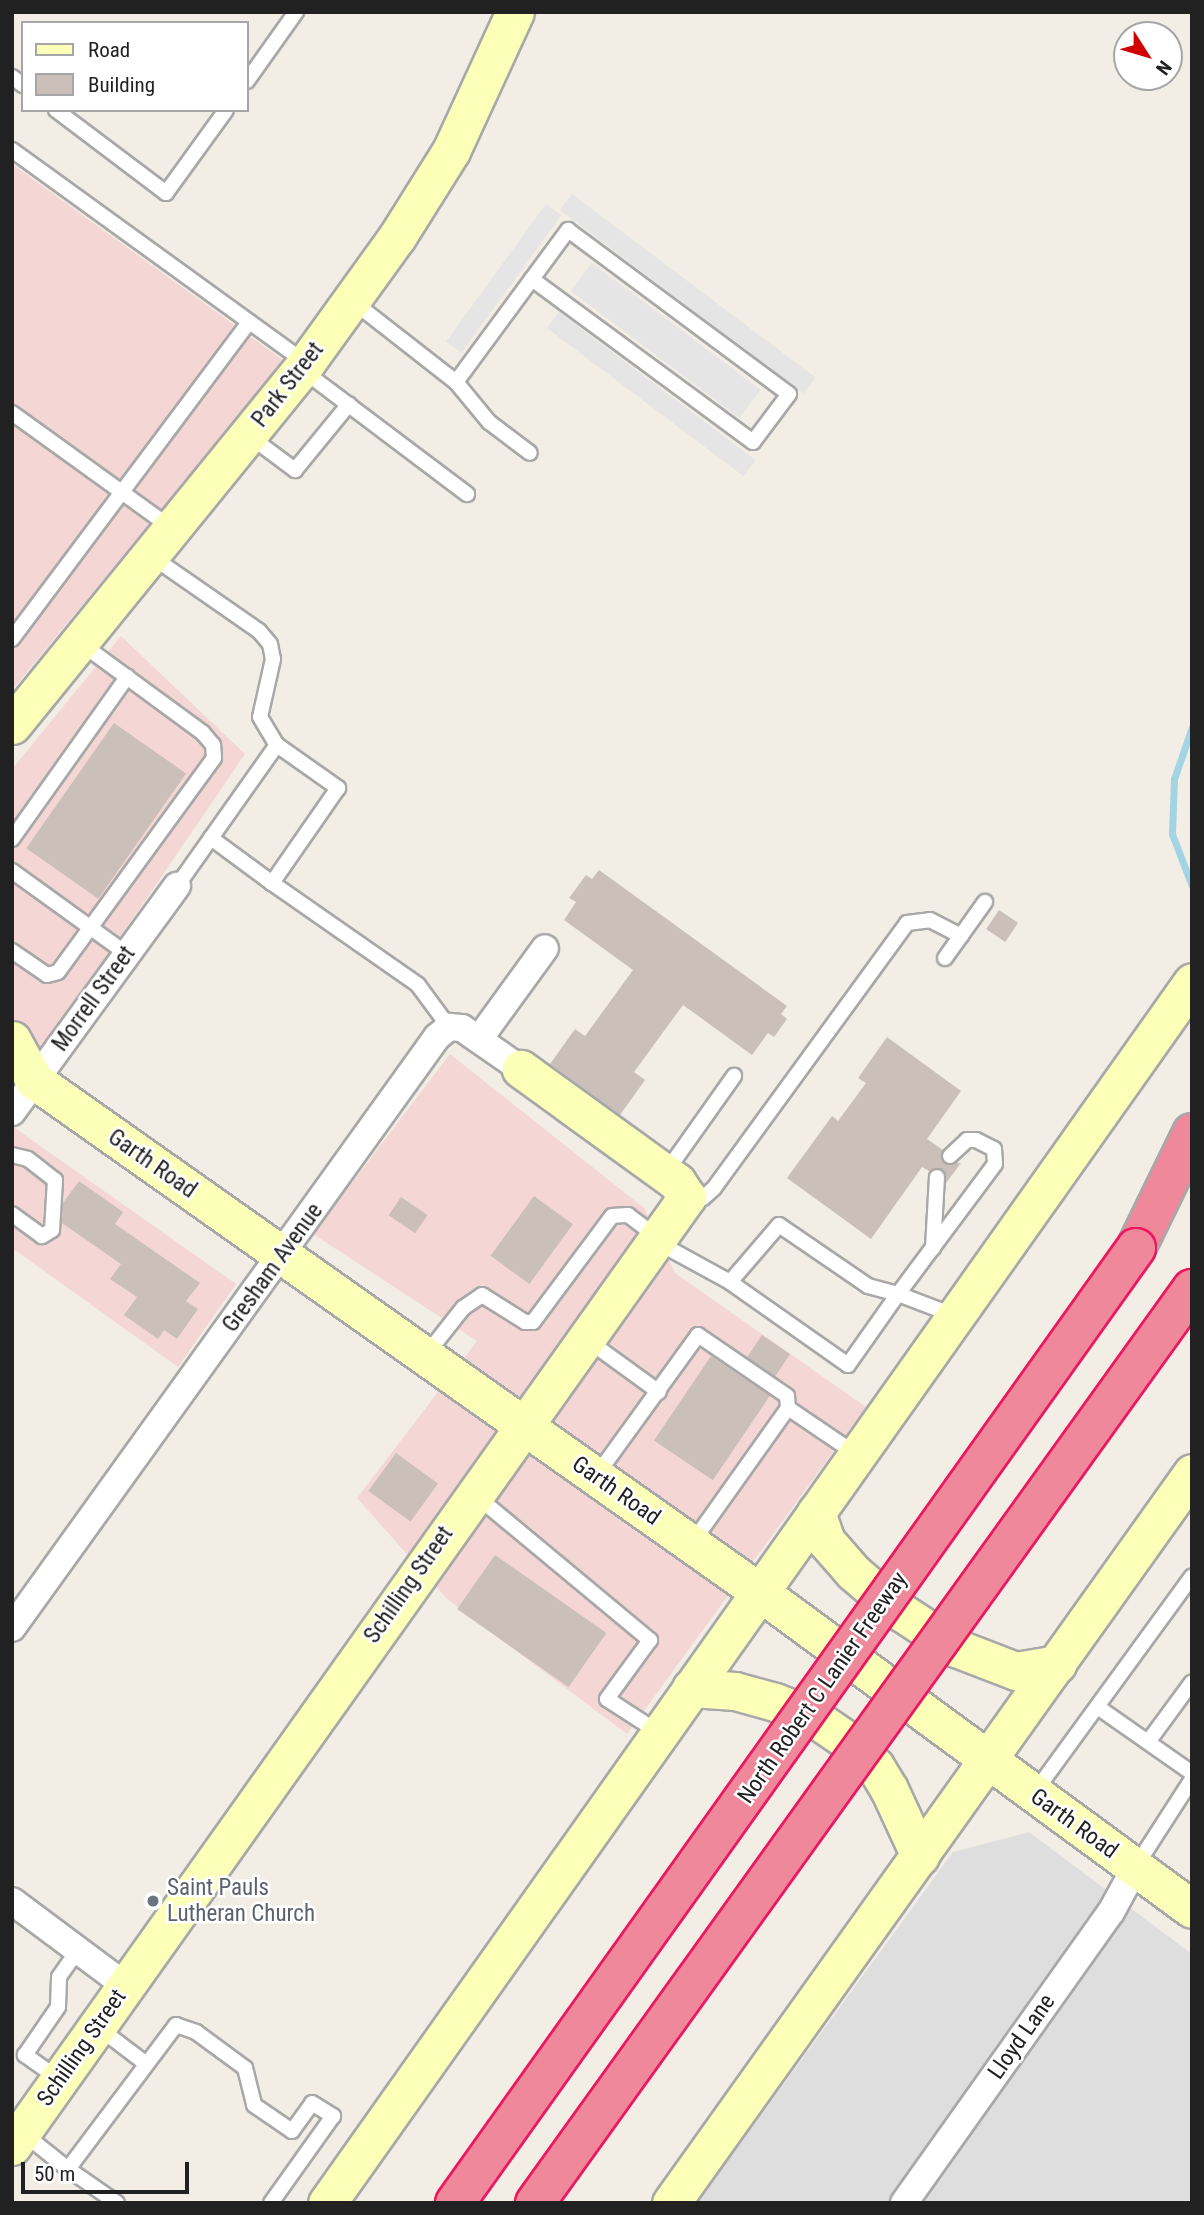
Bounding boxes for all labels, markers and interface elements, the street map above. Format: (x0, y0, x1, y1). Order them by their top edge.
legend (21, 21, 248, 112)
north arrow (1113, 21, 1183, 91)
text: Road (88, 38, 130, 62)
text: N (1151, 56, 1176, 79)
text: Building (88, 73, 155, 97)
street label: Park Street (246, 337, 330, 433)
street label: Morrell Street (47, 941, 141, 1057)
street label: Garth Road (102, 1124, 202, 1204)
street label: Gresham Avenue (217, 1198, 329, 1338)
street label: Garth Road (566, 1451, 666, 1531)
street label: Schilling Street (359, 1521, 459, 1649)
street label: North Robert C Lanier Freeway (732, 1567, 914, 1809)
street label: Garth Road (1025, 1783, 1123, 1865)
place label: Saint Pauls Lutheran Church (167, 1874, 315, 1928)
marker: Saint Pauls Lutheran Church (145, 1893, 161, 1909)
street label: Schilling Street (32, 1984, 132, 2112)
street label: Lloyd Lane (983, 1989, 1061, 2085)
scale bar (24, 2148, 192, 2192)
text: 50 m (34, 2162, 75, 2186)

